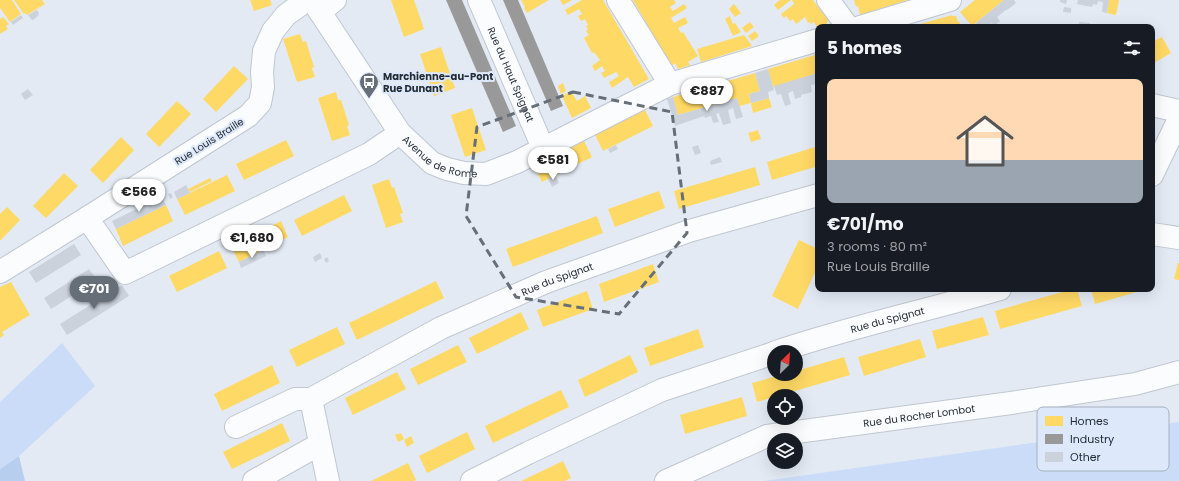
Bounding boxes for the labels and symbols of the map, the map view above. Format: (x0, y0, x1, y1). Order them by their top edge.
street label: Rue du Haut Spignat (484, 25, 538, 125)
place label: Marchienne-au-Pont Rue Dunant (383, 69, 493, 96)
bus stop icon: Marchienne-au-Pont Rue Dunant (358, 71, 380, 99)
pin: €887 (683, 78, 731, 112)
street label: Rue Louis Braille (172, 114, 247, 169)
street label: Avenue de Rome (399, 132, 478, 182)
pin: €581 (529, 147, 577, 181)
pin: €566 (115, 179, 163, 213)
pin: €1,680 (219, 225, 285, 259)
street label: Rue du Spignat (519, 259, 596, 300)
pin: €701 (70, 276, 118, 310)
street label: Rue du Spignat (849, 303, 926, 337)
north arrow (767, 345, 803, 381)
street label: Rue du Rocher Lombot (862, 401, 976, 431)
legend (1037, 407, 1169, 471)
text: Homes (1070, 413, 1109, 429)
text: Industry (1070, 431, 1115, 447)
text: Other (1070, 449, 1101, 465)

